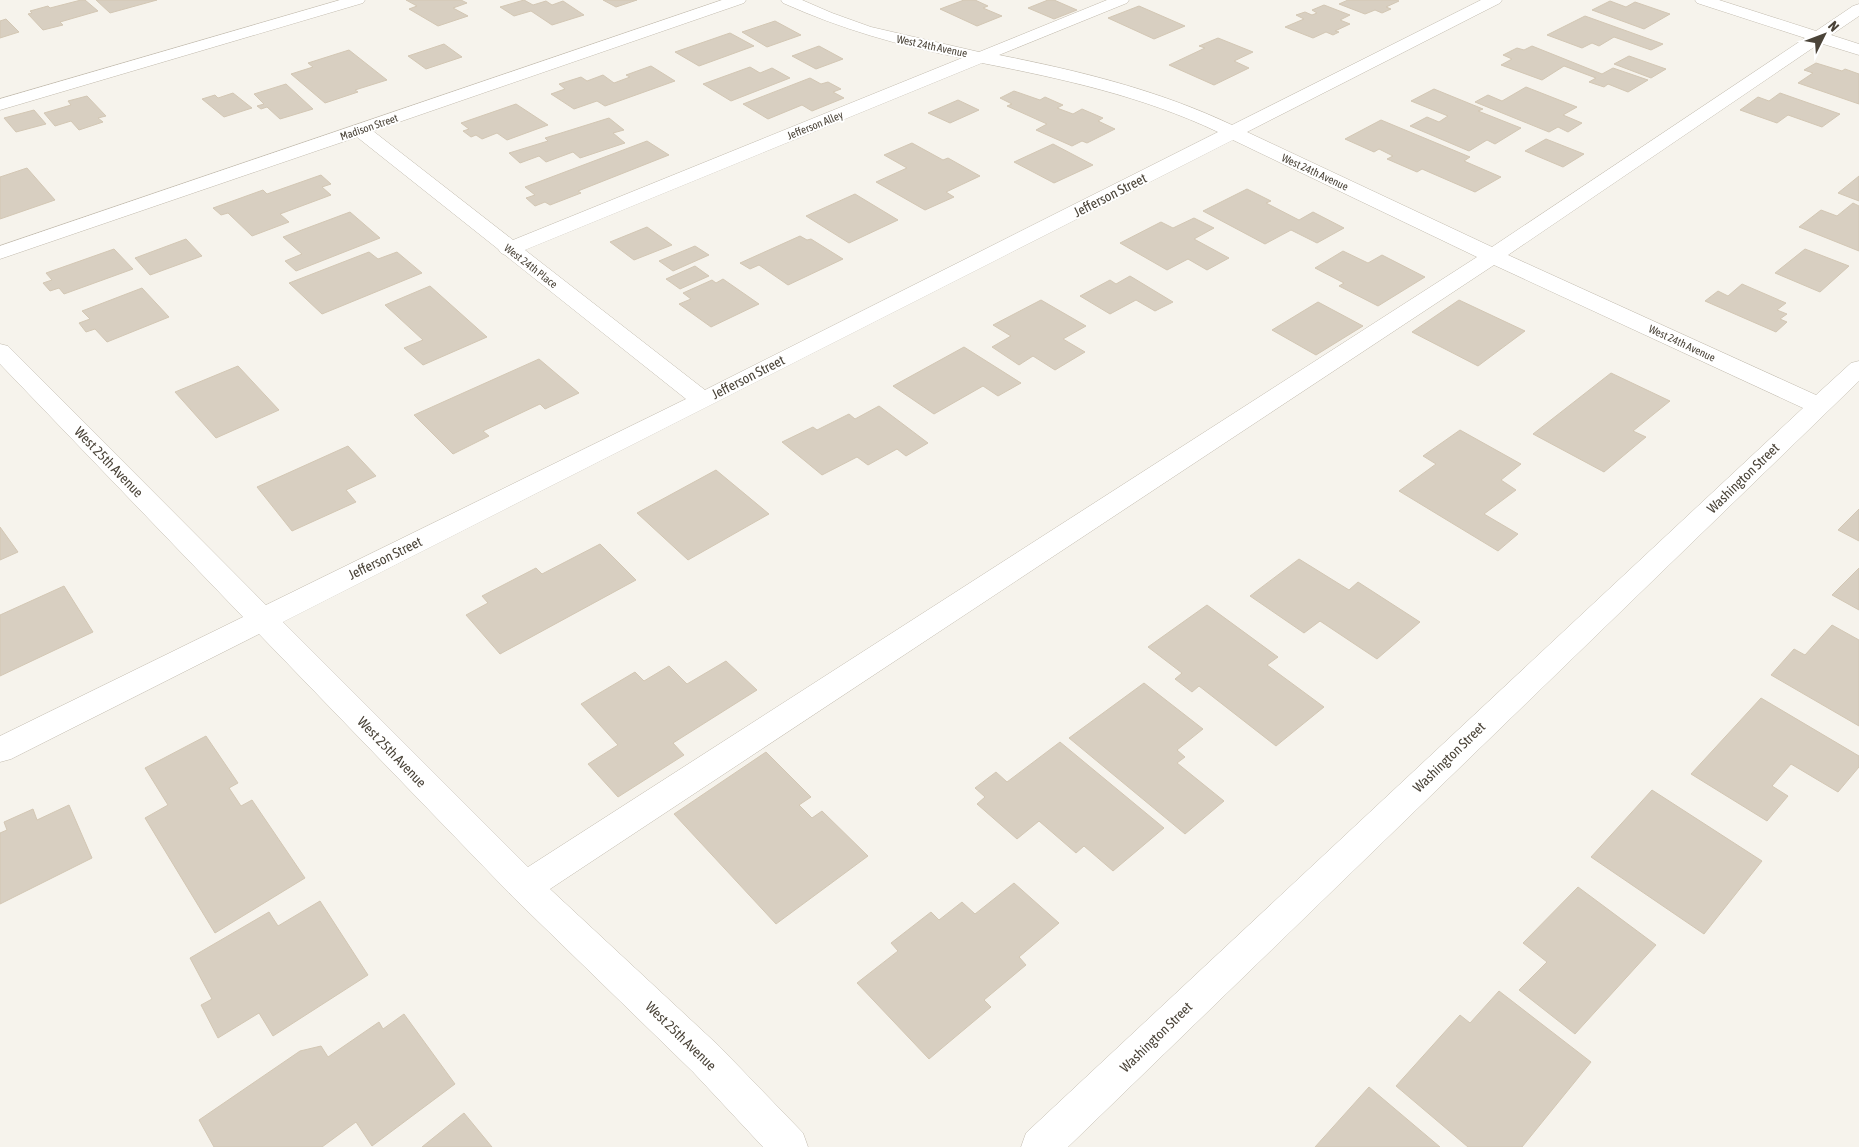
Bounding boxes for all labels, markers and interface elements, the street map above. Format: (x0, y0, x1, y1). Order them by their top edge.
north arrow (1799, 10, 1849, 60)
text: N (1825, 18, 1842, 35)
street label: West 24th Avenue (896, 33, 968, 59)
street label: Jefferson Alley (785, 108, 845, 142)
street label: Madison Street (339, 112, 399, 142)
street label: West 24th Avenue (1280, 151, 1350, 193)
street label: Jefferson Street (1071, 170, 1149, 220)
street label: West 24th Place (502, 242, 560, 290)
street label: West 24th Avenue (1647, 322, 1717, 364)
street label: Jefferson Street (709, 352, 787, 402)
street label: West 25th Avenue (71, 423, 147, 501)
street label: Washington Street (1704, 440, 1782, 516)
street label: Jefferson Street (346, 533, 424, 583)
street label: West 25th Avenue (354, 713, 430, 791)
street label: Washington Street (1410, 719, 1488, 795)
street label: West 25th Avenue (642, 998, 720, 1074)
street label: Washington Street (1117, 999, 1195, 1075)

